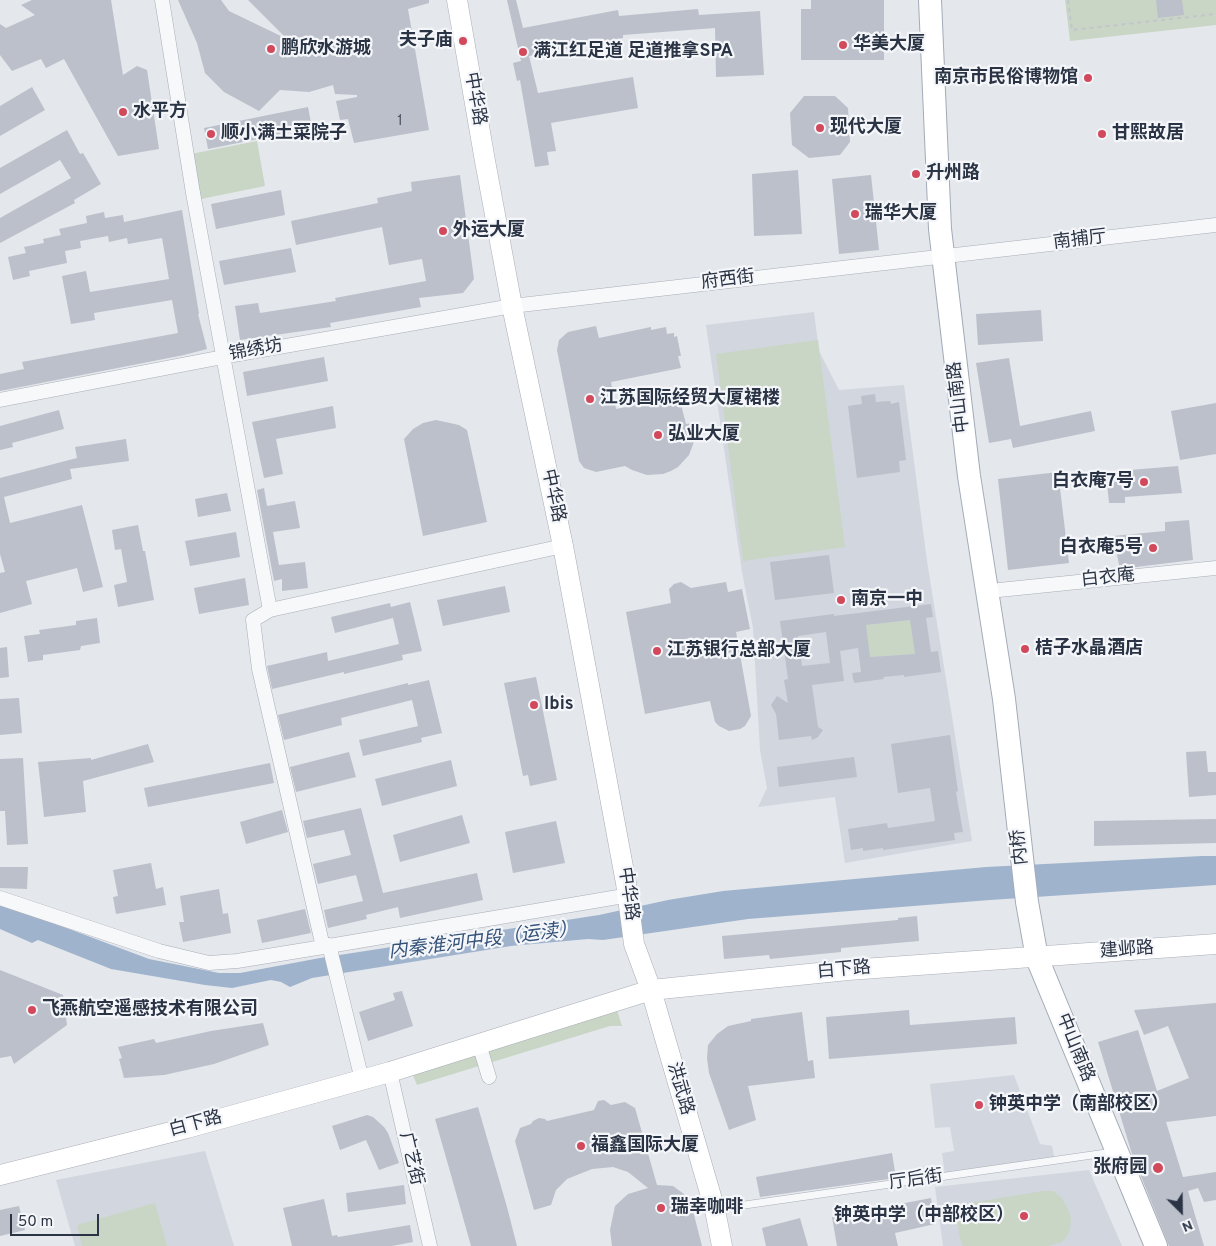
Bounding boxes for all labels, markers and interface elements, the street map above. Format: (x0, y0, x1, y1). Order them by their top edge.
place label: 夫子庙 (399, 30, 453, 52)
place label: 华美大厦 (853, 34, 925, 56)
marker: 夫子庙 (457, 35, 469, 47)
place label: 鹏欣·水游城 (281, 38, 371, 60)
marker: 华美大厦 (837, 39, 849, 51)
place label: 满江红足道 足道推拿SPA (533, 41, 733, 63)
marker: 鹏欣·水游城 (265, 43, 277, 55)
marker: 满江红足道 足道推拿SPA (517, 46, 529, 58)
place label: 南京市民俗博物馆 (934, 67, 1078, 89)
street label: 中华路 (459, 71, 489, 127)
marker: 南京市民俗博物馆 (1082, 72, 1094, 84)
place label: 水平方 (133, 101, 187, 123)
marker: 水平方 (117, 106, 129, 118)
house number: 1 (397, 113, 403, 131)
place label: 现代大厦 (830, 117, 902, 139)
marker: 现代大厦 (814, 122, 826, 134)
place label: 顺小满土菜院子 (221, 123, 347, 145)
place label: 甘熙故居 (1112, 123, 1184, 145)
marker: 顺小满土菜院子 (205, 128, 217, 140)
marker: 甘熙故居 (1096, 128, 1108, 140)
place label: 升州路 (926, 163, 980, 185)
marker: 升州路 (910, 168, 922, 180)
place label: 瑞华大厦 (865, 203, 937, 225)
marker: 瑞华大厦 (849, 208, 861, 220)
place label: 外运大厦 (453, 220, 525, 242)
marker: 外运大厦 (437, 225, 449, 237)
street label: 南捕厅 (1052, 227, 1108, 255)
street label: 府西街 (700, 267, 756, 295)
street label: 锦绣坊 (228, 336, 284, 366)
street label: 中山南路 (945, 360, 975, 434)
place label: 江苏国际经贸大厦裙楼 (600, 388, 780, 410)
marker: 江苏国际经贸大厦裙楼 (584, 393, 596, 405)
place label: 弘业大厦 (668, 424, 740, 446)
marker: 弘业大厦 (652, 429, 664, 441)
street label: 中华路 (536, 467, 568, 525)
place label: 白衣庵7号 (1052, 471, 1134, 493)
marker: 白衣庵7号 (1138, 476, 1150, 488)
place label: 白衣庵5号 (1060, 537, 1143, 559)
marker: 白衣庵5号 (1147, 542, 1159, 554)
street label: 白衣庵 (1080, 565, 1136, 593)
place label: 南京一中 (851, 589, 923, 611)
marker: 南京一中 (835, 594, 847, 606)
place label: 桔子水晶酒店 (1035, 638, 1143, 660)
place label: 江苏银行总部大厦 (667, 640, 811, 662)
marker: 桔子水晶酒店 (1019, 643, 1031, 655)
marker: 江苏银行总部大厦 (651, 645, 663, 657)
place label: Ibis (544, 694, 574, 716)
marker: Ibis (528, 699, 540, 711)
street label: 内桥 (1008, 828, 1034, 866)
street label: 中华路 (613, 866, 641, 922)
water label: 内秦淮河中段（运渎） (387, 919, 579, 965)
street label: 建邺路 (1099, 938, 1155, 964)
street label: 白下路 (816, 958, 872, 984)
place label: 飞燕航空遥感技术有限公司 (42, 999, 258, 1021)
marker: 飞燕航空遥感技术有限公司 (26, 1004, 38, 1016)
street label: 中山南路 (1051, 1011, 1097, 1085)
street label: 洪武路 (661, 1060, 697, 1118)
place label: 钟英中学（南部校区） (989, 1094, 1169, 1116)
marker: 钟英中学（南部校区） (973, 1099, 985, 1111)
street label: 白下路 (167, 1108, 225, 1142)
street label: 广艺街 (393, 1130, 427, 1188)
place label: 福鑫国际大厦 (591, 1135, 699, 1157)
marker: 福鑫国际大厦 (575, 1140, 587, 1152)
place label: 张府园 (1093, 1157, 1147, 1179)
marker: 张府园 (1151, 1161, 1165, 1175)
street label: 厅后街 (888, 1167, 944, 1195)
north arrow (1156, 1186, 1206, 1236)
place label: 瑞幸咖啡 (671, 1197, 743, 1219)
marker: 瑞幸咖啡 (655, 1202, 667, 1214)
scale bar (12, 1204, 101, 1236)
place label: 钟英中学（中部校区） (834, 1205, 1014, 1227)
marker: 钟英中学（中部校区） (1018, 1210, 1030, 1222)
text: 50 m (18, 1213, 53, 1232)
text: N (1179, 1215, 1195, 1235)

